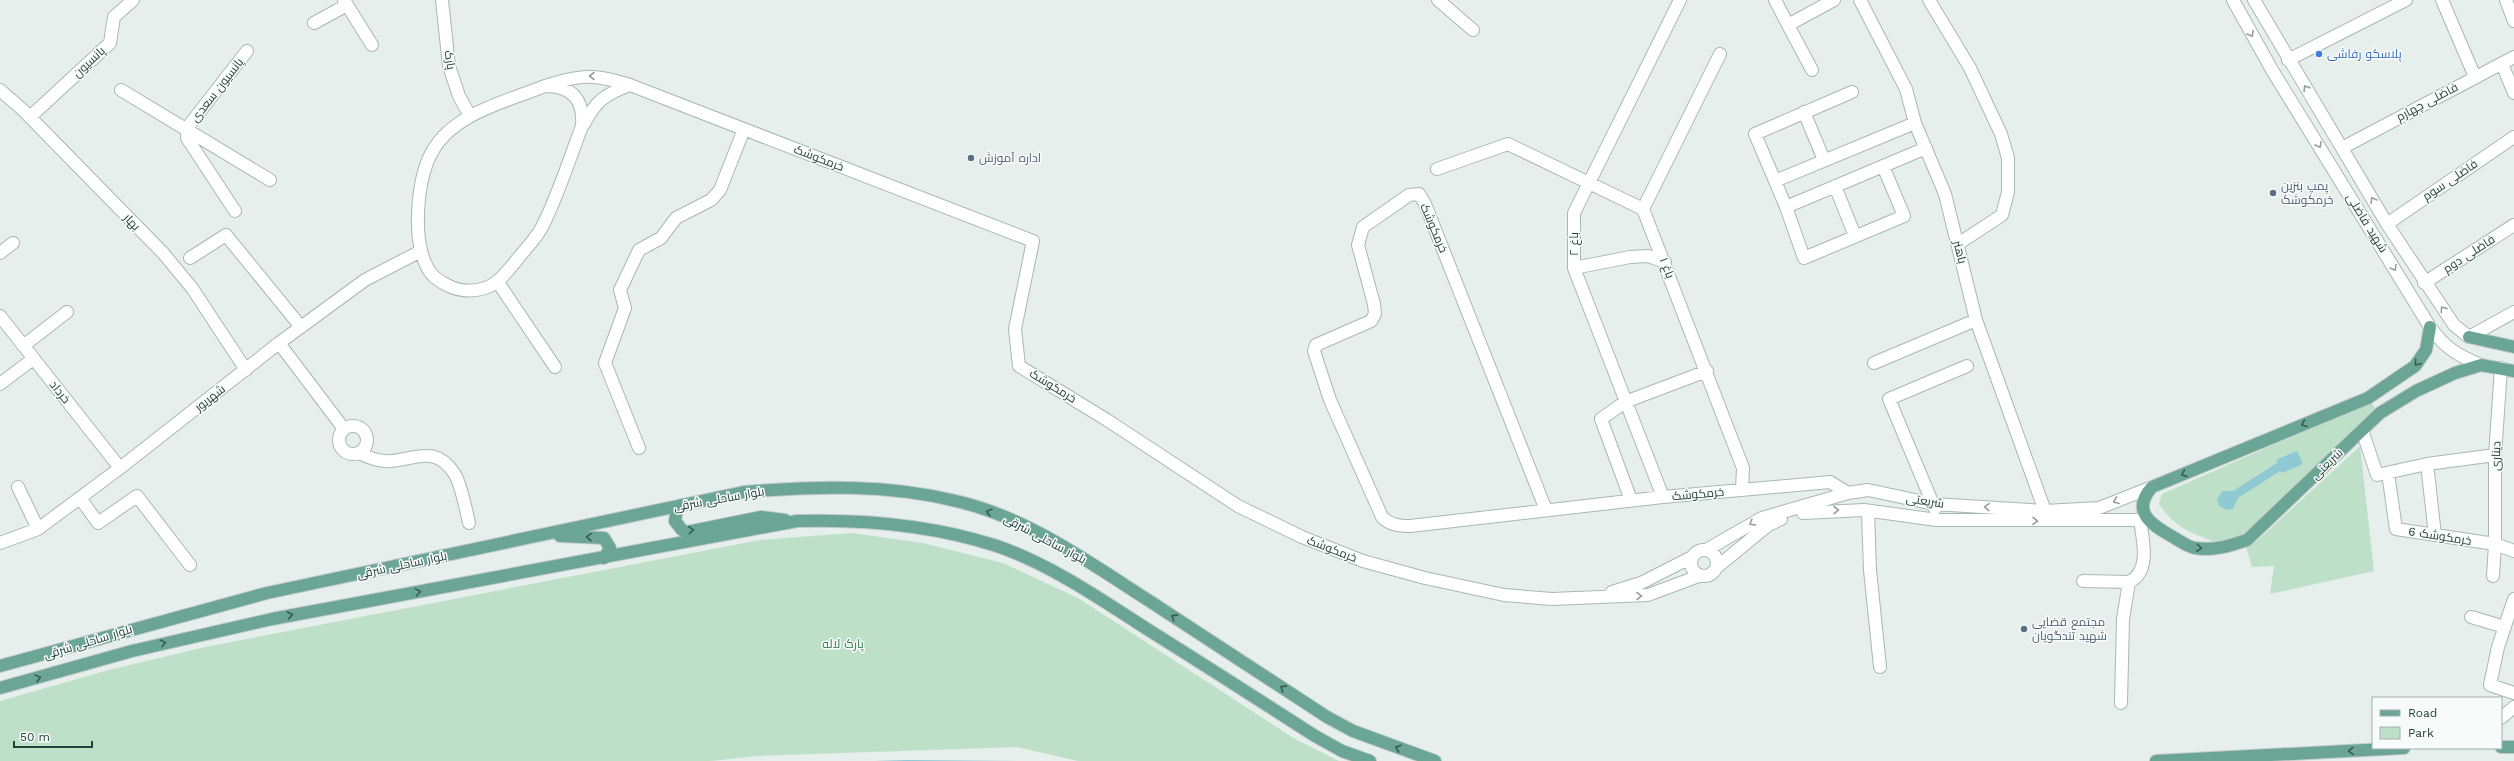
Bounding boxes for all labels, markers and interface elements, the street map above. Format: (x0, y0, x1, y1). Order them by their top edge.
one-way arrow (2247, 30, 2254, 37)
street label: پانسیون (70, 43, 110, 82)
place label: پلاسکو رفاشی (2327, 47, 2402, 63)
street label: پارک (440, 49, 459, 72)
marker: پلاسکو رفاشی (2314, 49, 2324, 59)
street label: پانسیون سعدی (188, 55, 248, 126)
one-way arrow (589, 72, 595, 80)
street label: فاضلی چهارم (2394, 80, 2461, 126)
one-way arrow (2303, 85, 2310, 92)
one-way arrow (2314, 141, 2321, 148)
street label: خرمکوشک (792, 142, 846, 174)
place label: اداره آموزش (979, 151, 1041, 165)
marker: اداره آموزش (966, 153, 976, 163)
street label: فاضلی سوم (2420, 156, 2481, 204)
place label: پمپ بنزین خرمکوشک (2281, 179, 2334, 207)
marker: پمپ بنزین خرمکوشک (2268, 188, 2278, 198)
street label: شهید فاضلی (2343, 191, 2391, 255)
one-way arrow (2370, 197, 2377, 204)
street label: خرمکوشک (1417, 201, 1451, 255)
street label: بهار (120, 210, 143, 233)
street label: باغ ۲ (1567, 232, 1582, 256)
street label: فاضلی دوم (2440, 232, 2498, 277)
street label: باهنر (1950, 238, 1970, 265)
street label: باغ ۱ (1656, 256, 1677, 281)
one-way arrow (2390, 264, 2397, 271)
one-way arrow (2440, 306, 2448, 313)
one-way arrow (2414, 358, 2421, 365)
street label: خرمکوشک (1027, 366, 1079, 406)
street label: خرداد (47, 378, 73, 406)
street label: شهریور (191, 382, 228, 415)
one-way arrow (2300, 420, 2307, 428)
street label: دیناری (2488, 441, 2504, 471)
street label: شریعتی (2308, 446, 2346, 482)
one-way arrow (2180, 469, 2188, 477)
street label: بلوار ساحلی شرقی (673, 484, 765, 514)
street label: خرمکوشک (1671, 485, 1725, 503)
street label: شریعتی (1905, 491, 1945, 511)
one-way arrow (2112, 497, 2119, 505)
one-way arrow (1984, 503, 1990, 512)
one-way arrow (1833, 506, 1839, 515)
one-way arrow (986, 508, 993, 516)
street label: بلوار ساحلی شرقی (1001, 511, 1089, 567)
one-way arrow (2032, 517, 2038, 525)
one-way arrow (1749, 519, 1756, 526)
street label: خرمکوشک 6 (2407, 524, 2473, 548)
one-way arrow (688, 526, 694, 535)
one-way arrow (586, 533, 592, 541)
street label: خرمکوشک (1305, 533, 1359, 565)
one-way arrow (2196, 543, 2202, 552)
street label: بلوار ساحلی شرقی (356, 549, 448, 581)
one-way arrow (415, 588, 421, 597)
one-way arrow (1636, 591, 1642, 600)
one-way arrow (287, 612, 293, 620)
one-way arrow (1172, 615, 1179, 622)
place label: مجتمع قضایی شهید تندگویان (2032, 615, 2107, 643)
street label: بلوار ساحلی شرقی (42, 622, 134, 662)
marker: مجتمع قضایی شهید تندگویان (2019, 624, 2029, 634)
park label: پارک لاله (822, 637, 864, 653)
one-way arrow (160, 640, 166, 648)
one-way arrow (34, 674, 41, 683)
one-way arrow (1280, 685, 1287, 693)
legend (2372, 697, 2502, 749)
text: Road (2408, 706, 2437, 720)
scale bar (14, 723, 92, 749)
text: Park (2408, 726, 2434, 740)
text: 50 m (20, 730, 50, 744)
one-way arrow (1395, 744, 1402, 753)
one-way arrow (2348, 746, 2354, 755)

